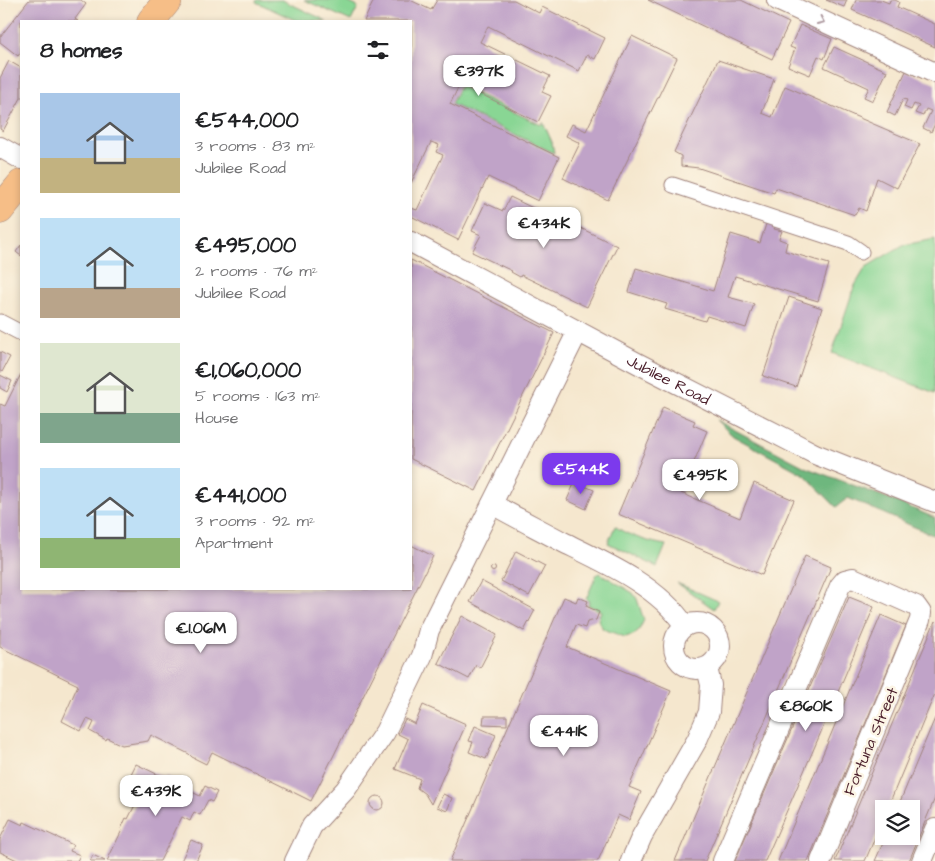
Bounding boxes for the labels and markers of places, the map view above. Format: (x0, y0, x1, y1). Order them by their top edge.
pin: €397K (444, 54, 514, 97)
pin: €434K (509, 206, 579, 249)
pin: €544K (546, 452, 616, 495)
pin: €495K (665, 458, 735, 501)
pin: €1.06M (160, 612, 242, 654)
pin: €860K (771, 690, 841, 732)
pin: €441K (529, 714, 599, 757)
pin: €439K (121, 774, 191, 817)

